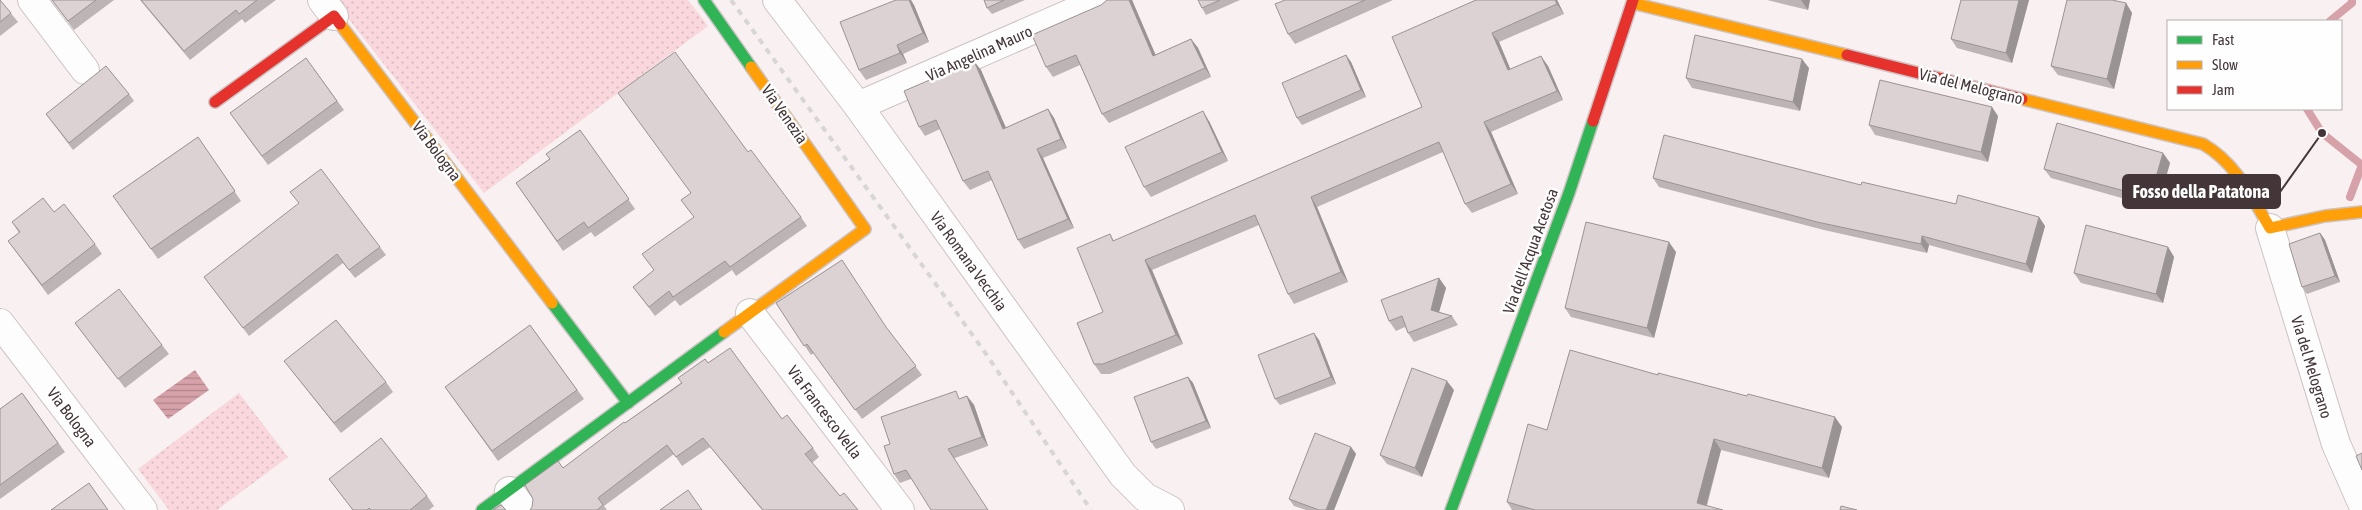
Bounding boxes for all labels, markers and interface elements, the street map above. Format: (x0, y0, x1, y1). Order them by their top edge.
legend (2167, 20, 2342, 110)
street label: Via Angelina Mauro (923, 22, 1035, 85)
text: Fast (2212, 31, 2234, 48)
text: Slow (2212, 56, 2238, 73)
street label: Via del Melograno (1917, 64, 2025, 109)
street label: Via Venezia (758, 81, 812, 147)
text: Jam (2212, 81, 2235, 98)
street label: Via Bologna (408, 118, 465, 185)
callout: Fosso della Patatona (2123, 175, 2280, 208)
text: Fosso della Patatona (2132, 181, 2270, 202)
street label: Via dell'Acqua Acetosa (1499, 186, 1562, 316)
street label: Via Romana Vecchia (927, 208, 1011, 314)
street label: Via del Melograno (2287, 314, 2336, 421)
street label: Via Francesco Vella (784, 362, 866, 462)
street label: Via Bologna (43, 384, 100, 451)

